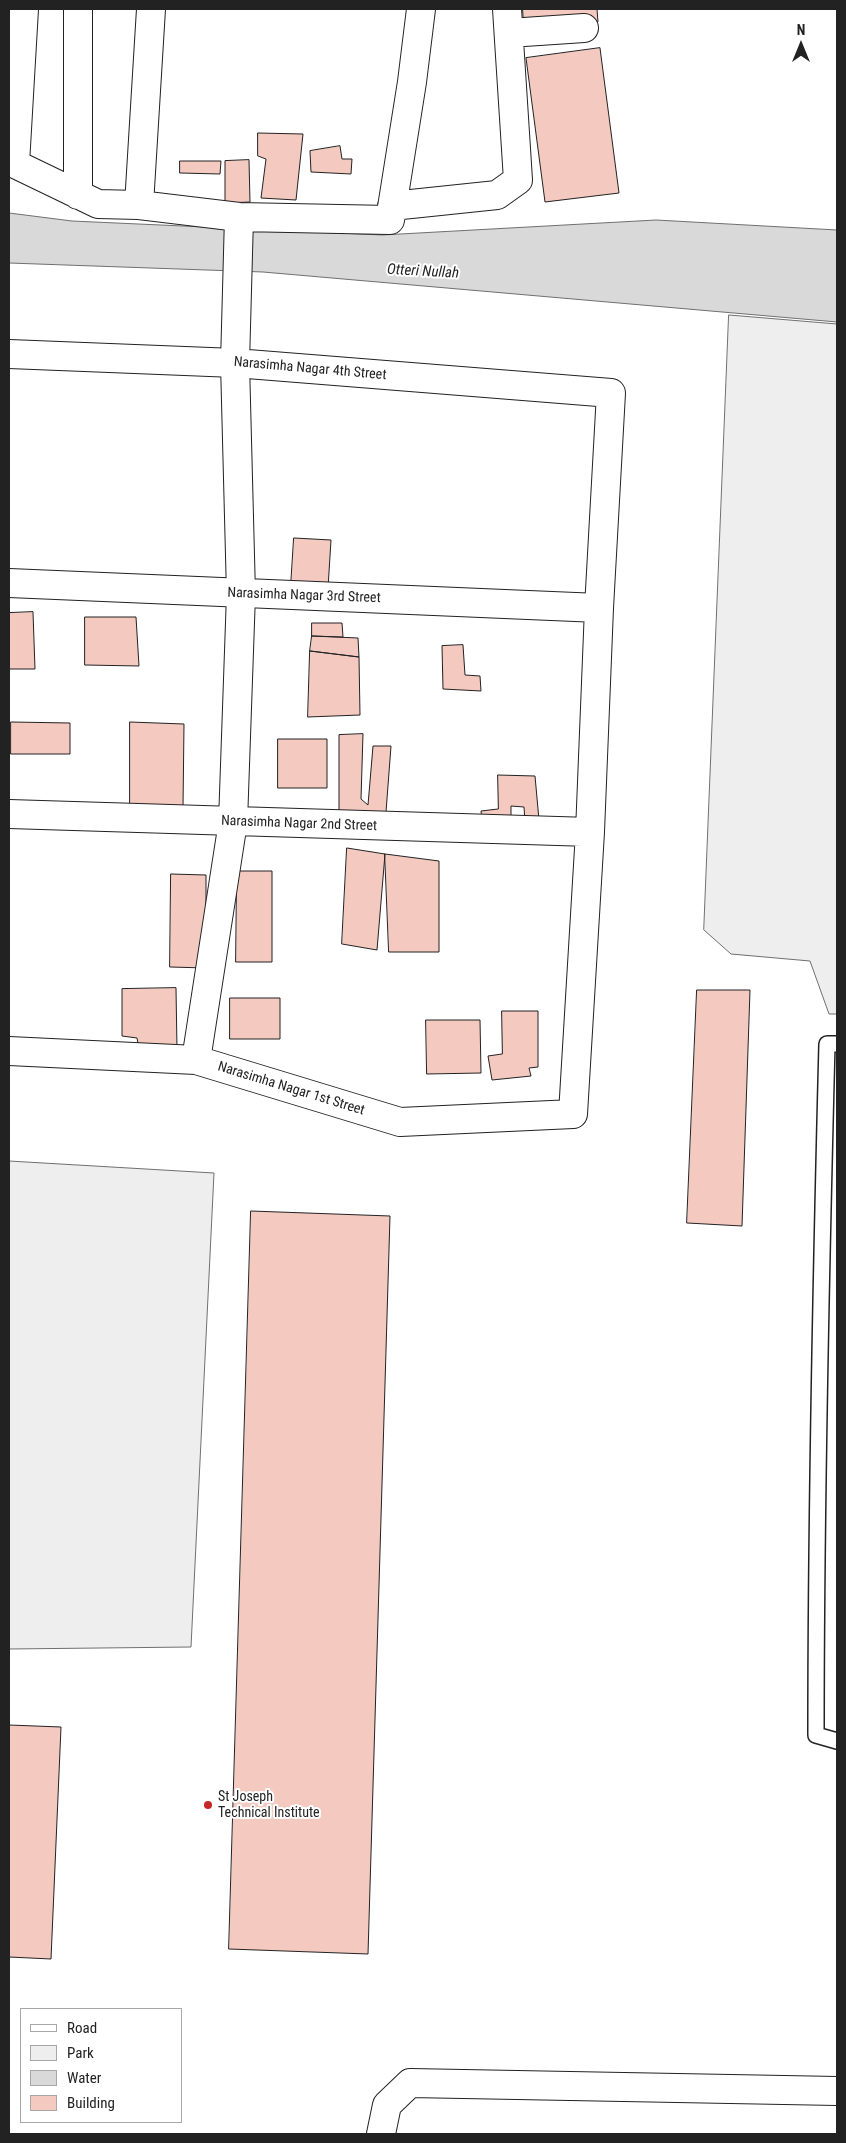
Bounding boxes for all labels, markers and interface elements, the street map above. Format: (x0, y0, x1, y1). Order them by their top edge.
north arrow (776, 20, 826, 70)
text: N (797, 22, 805, 38)
water label: Otteri Nullah (387, 261, 459, 283)
street label: Narasimha Nagar 4th Street (233, 354, 387, 384)
street label: Narasimha Nagar 3rd Street (227, 585, 381, 607)
street label: Narasimha Nagar 2nd Street (221, 813, 377, 835)
street label: Narasimha Nagar 1st Street (215, 1059, 367, 1119)
place label: St Joseph Technical Institute (218, 1789, 320, 1821)
marker: St Joseph Technical Institute (202, 1799, 214, 1811)
legend (20, 2008, 182, 2123)
text: Road (67, 2019, 97, 2037)
text: Park (67, 2044, 94, 2062)
text: Water (67, 2069, 101, 2087)
text: Building (67, 2094, 115, 2112)

